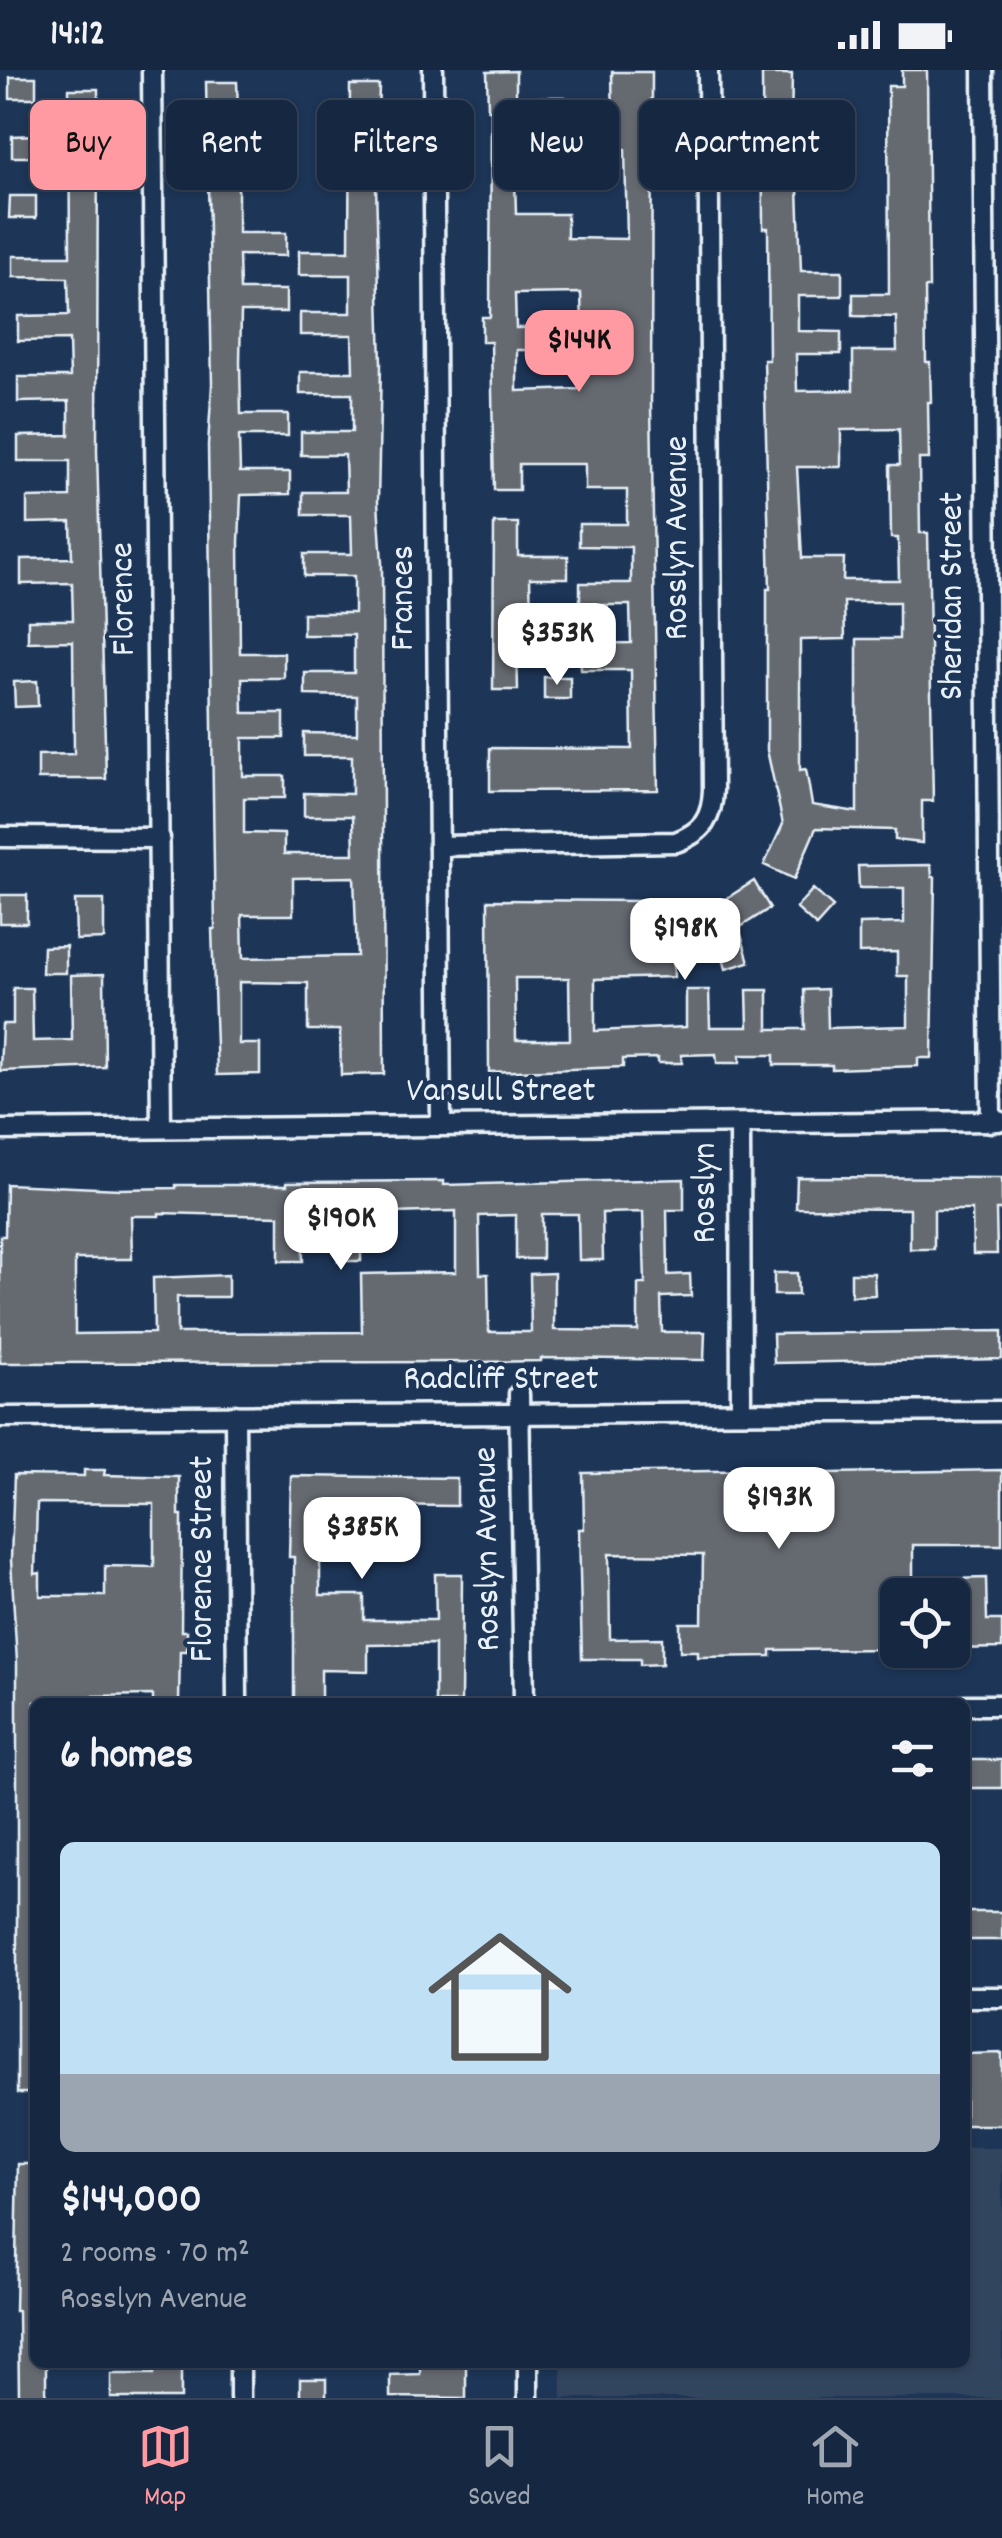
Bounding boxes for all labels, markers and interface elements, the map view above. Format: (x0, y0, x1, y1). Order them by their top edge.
text: 14:12 (50, 8, 105, 63)
chip: Buy (30, 100, 146, 190)
chip: Rent (166, 100, 297, 190)
chip: Filters (317, 100, 474, 190)
chip: New (494, 100, 619, 190)
chip: Apartment (639, 100, 855, 190)
pin: $144K (509, 310, 649, 395)
text: $144K (547, 319, 611, 365)
street label: Rosslyn Avenue (654, 436, 704, 640)
street label: Sheridan Street (929, 492, 979, 700)
street label: Florence (99, 542, 151, 656)
street label: Frances (380, 545, 430, 651)
pin: $353K (487, 603, 627, 688)
text: $353K (520, 612, 594, 658)
pin: $198K (615, 898, 755, 983)
text: $198K (652, 907, 718, 953)
street label: Vansull Street (407, 1068, 596, 1118)
street label: Rosslyn (682, 1143, 732, 1243)
pin: $190K (271, 1188, 411, 1273)
text: $190K (306, 1197, 376, 1243)
street label: Radcliff Street (403, 1356, 599, 1406)
street label: Rosslyn Avenue (462, 1446, 516, 1652)
street label: Florence Street (179, 1456, 229, 1662)
pin: $193K (709, 1467, 849, 1552)
text: $193K (746, 1476, 812, 1522)
pin: $385K (292, 1497, 432, 1582)
text: $385K (326, 1506, 398, 1552)
map controls (880, 1578, 970, 1668)
button: locate (880, 1578, 970, 1668)
text: 6 homes (60, 1728, 193, 1788)
icon: filters (885, 1731, 940, 1786)
icon: home (410, 1907, 590, 2087)
text: $144,000 (60, 2172, 202, 2232)
text: 2 rooms · 70 m² (60, 2232, 250, 2278)
text: Rosslyn Avenue (60, 2278, 247, 2324)
tab: Map (138, 2419, 193, 2519)
tab: Saved (468, 2419, 531, 2519)
tab: Home (806, 2419, 864, 2519)

